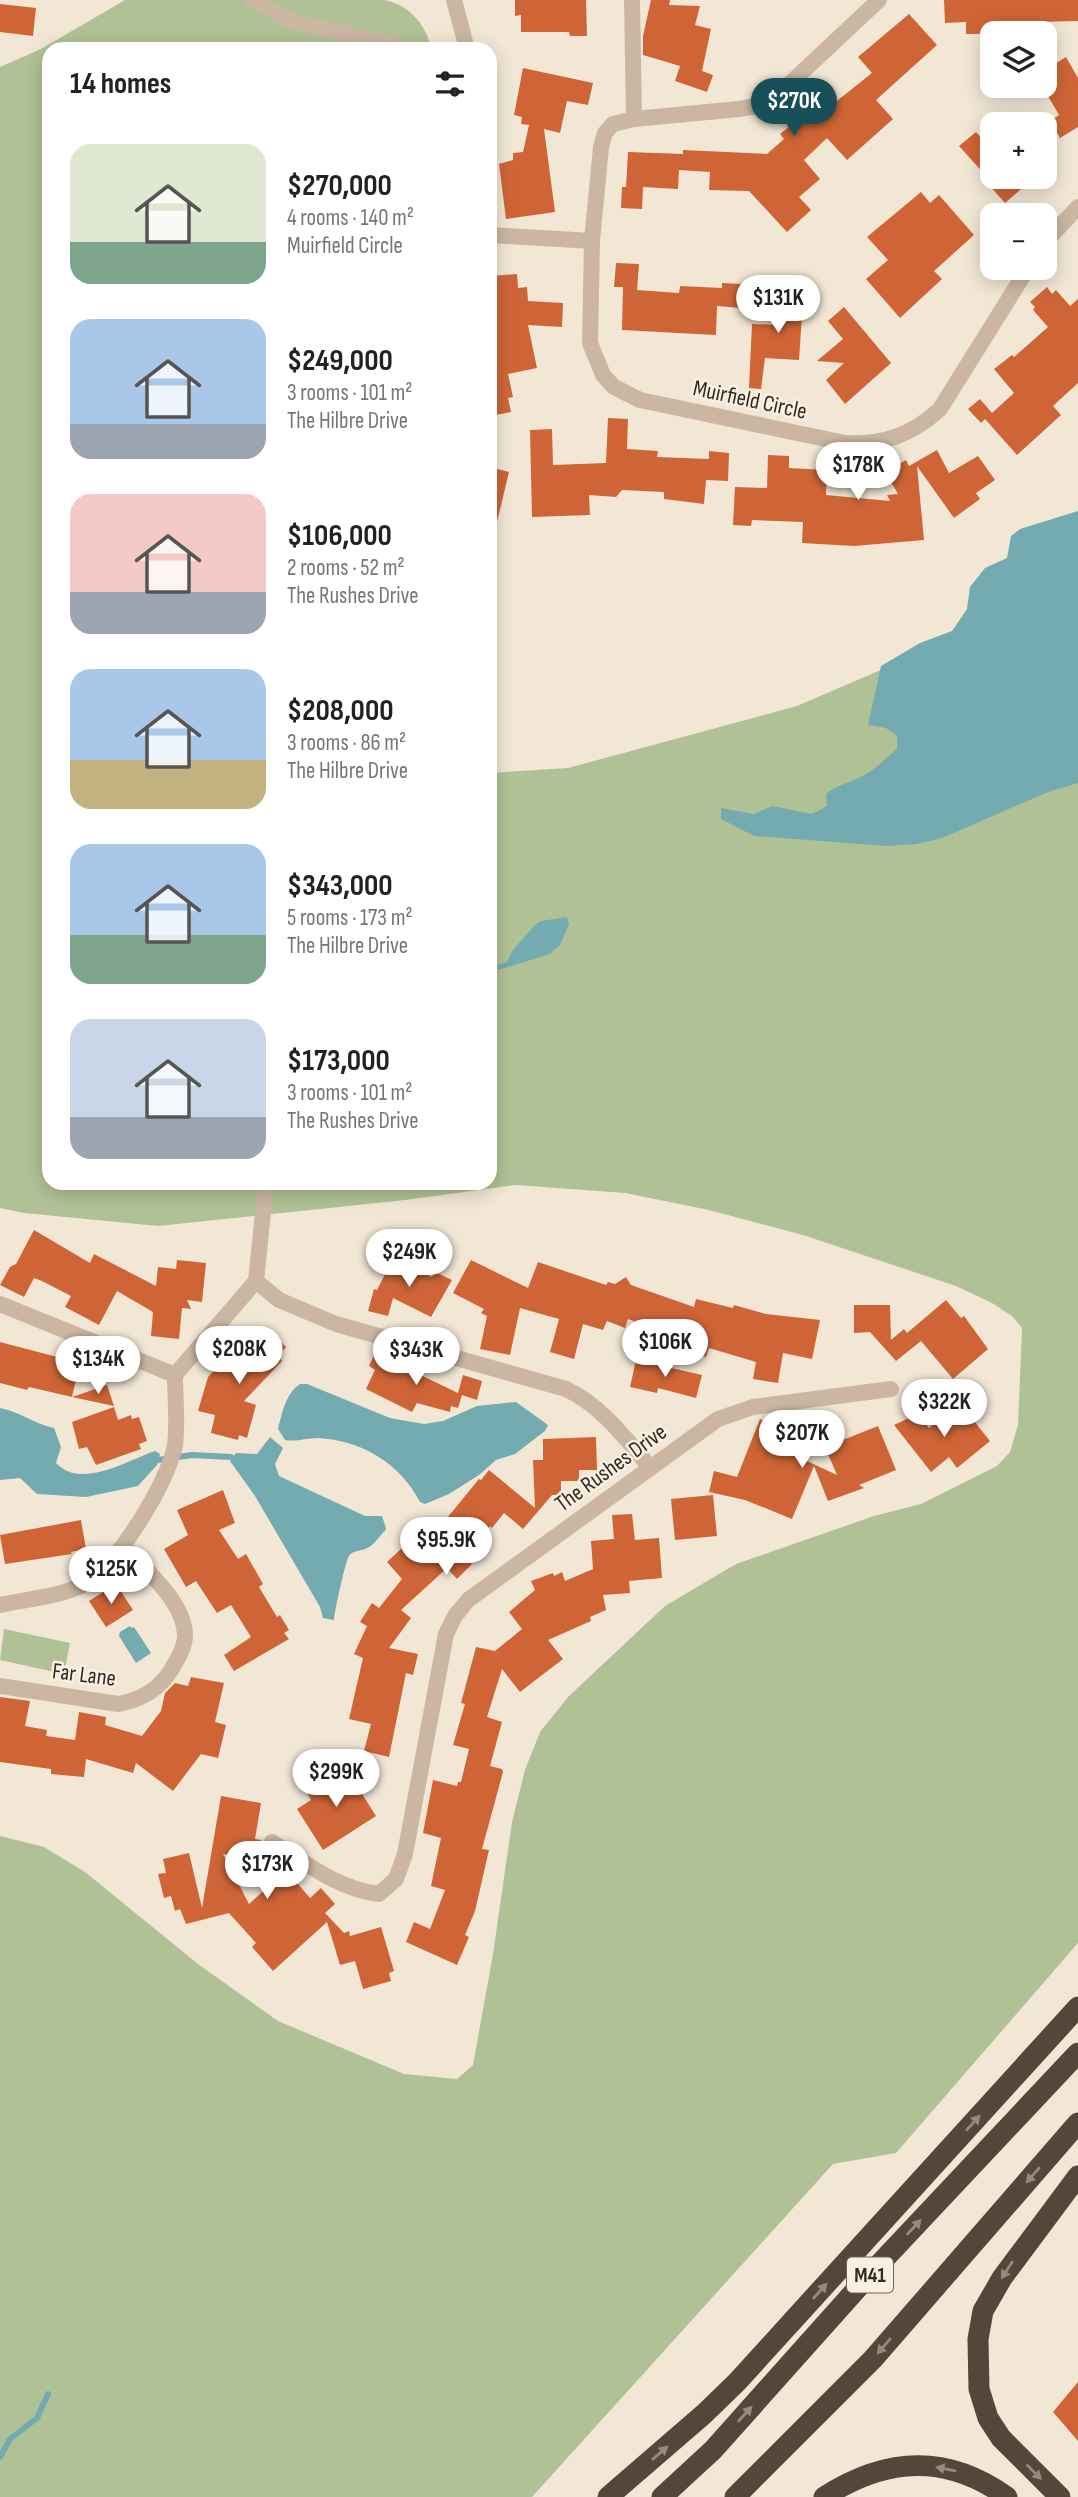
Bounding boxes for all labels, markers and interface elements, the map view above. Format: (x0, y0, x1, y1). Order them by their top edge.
map controls (980, 21, 1057, 280)
button: layers (980, 21, 1057, 98)
icon: filters (431, 65, 469, 103)
text: 14 homes (70, 66, 171, 102)
pin: $270K (745, 78, 843, 138)
text: $270K (767, 87, 821, 115)
button: + (980, 112, 1057, 189)
text: $270,000 (287, 168, 392, 204)
icon: home (126, 172, 210, 256)
button: − (980, 203, 1057, 280)
text: 4 rooms · 140 m² (287, 204, 414, 232)
text: Muirfield Circle (287, 232, 403, 260)
pin: $131K (729, 276, 827, 335)
text: $131K (752, 284, 804, 312)
text: $249,000 (287, 343, 393, 379)
icon: home (126, 347, 210, 431)
street label: Muirfield Circle (691, 374, 809, 426)
text: 3 rooms · 101 m² (287, 379, 412, 407)
text: The Hilbre Drive (287, 407, 408, 435)
pin: $178K (809, 442, 907, 502)
text: $178K (832, 451, 884, 479)
text: $106,000 (287, 518, 392, 554)
icon: home (126, 522, 210, 606)
text: 2 rooms · 52 m² (287, 554, 405, 582)
text: The Rushes Drive (287, 582, 419, 610)
text: $208,000 (287, 693, 393, 729)
icon: home (126, 697, 210, 781)
text: 3 rooms · 86 m² (287, 729, 406, 757)
text: The Hilbre Drive (287, 757, 408, 785)
text: $343,000 (287, 868, 393, 904)
icon: home (126, 872, 210, 956)
text: 5 rooms · 173 m² (287, 904, 413, 932)
text: The Hilbre Drive (287, 932, 408, 960)
text: $173,000 (287, 1043, 390, 1079)
icon: home (126, 1047, 210, 1131)
text: 3 rooms · 101 m² (287, 1079, 412, 1107)
text: The Rushes Drive (287, 1107, 419, 1135)
pin: $249K (360, 1230, 458, 1289)
text: $249K (382, 1238, 436, 1266)
pin: $106K (616, 1320, 714, 1379)
pin: $208K (190, 1326, 288, 1386)
pin: $343K (367, 1328, 465, 1387)
text: $106K (638, 1328, 692, 1356)
text: $208K (212, 1335, 266, 1363)
pin: $134K (49, 1336, 147, 1396)
text: $343K (389, 1336, 443, 1364)
text: $134K (71, 1345, 125, 1373)
pin: $322K (895, 1380, 993, 1439)
text: $322K (917, 1388, 971, 1416)
pin: $207K (753, 1410, 851, 1470)
street label: The Rushes Drive (550, 1418, 672, 1518)
text: $207K (775, 1419, 829, 1447)
pin: $95.9K (389, 1518, 503, 1577)
text: $95.9K (416, 1526, 476, 1554)
pin: $125K (62, 1546, 160, 1606)
text: $125K (85, 1555, 137, 1583)
street label: Far Lane (51, 1657, 117, 1693)
pin: $299K (287, 1750, 385, 1809)
text: $299K (309, 1758, 363, 1786)
pin: $173K (218, 1842, 316, 1901)
text: $173K (241, 1850, 293, 1878)
one-way arrow (965, 2114, 981, 2132)
one-way arrow (1026, 2166, 1041, 2183)
one-way arrow (906, 2219, 922, 2236)
road number: M41 (847, 2258, 893, 2292)
one-way arrow (1001, 2260, 1014, 2280)
one-way arrow (812, 2282, 828, 2300)
one-way arrow (877, 2338, 892, 2355)
one-way arrow (737, 2406, 753, 2423)
one-way arrow (651, 2445, 669, 2461)
one-way arrow (934, 2463, 956, 2474)
one-way arrow (1025, 2463, 1042, 2479)

